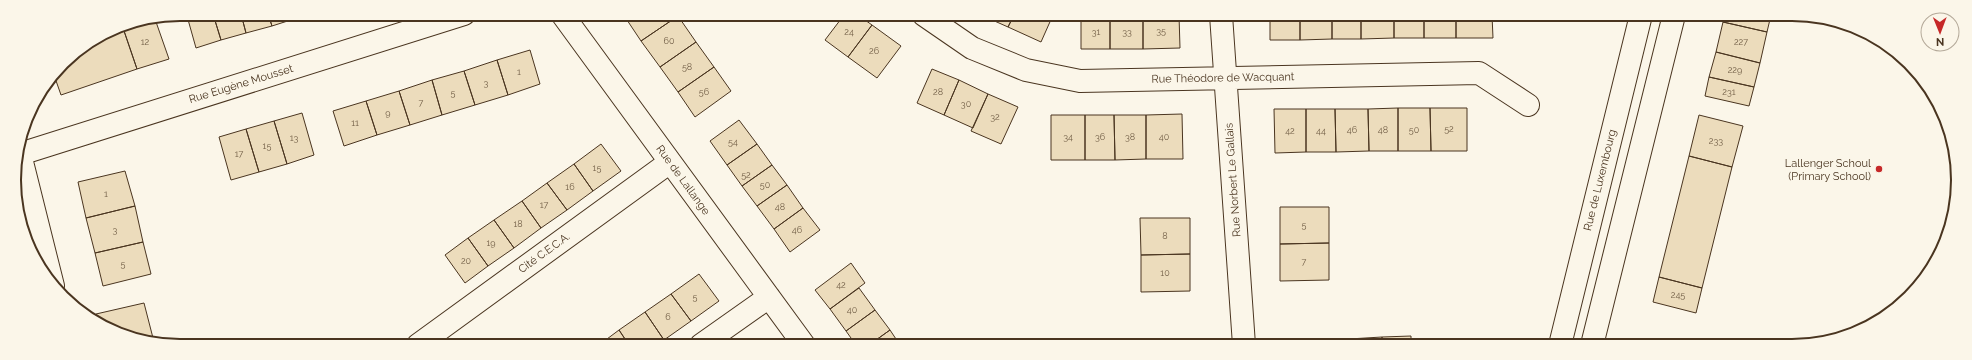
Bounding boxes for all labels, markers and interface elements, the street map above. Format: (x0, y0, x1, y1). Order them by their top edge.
north arrow (1920, 12, 1960, 52)
house number: 35 (1156, 26, 1166, 36)
house number: 24 (844, 27, 854, 37)
house number: 31 (1092, 27, 1100, 37)
house number: 33 (1122, 27, 1132, 37)
text: N (1936, 35, 1944, 48)
house number: 60 (664, 36, 675, 46)
house number: 12 (141, 37, 150, 47)
house number: 227 (1734, 37, 1748, 47)
house number: 26 (869, 46, 880, 56)
street label: Rue Eugène Mousset (187, 62, 295, 106)
house number: 58 (682, 62, 692, 72)
house number: 229 (1728, 65, 1742, 75)
house number: 1 (517, 67, 521, 77)
street label: Rue Théodore de Wacquant (1151, 70, 1295, 86)
house number: 3 (484, 78, 489, 88)
house number: 56 (699, 87, 710, 97)
house number: 28 (933, 87, 943, 97)
house number: 231 (1722, 87, 1736, 97)
house number: 5 (451, 88, 456, 98)
house number: 7 (419, 98, 424, 108)
house number: 30 (961, 99, 972, 109)
house number: 9 (385, 108, 391, 118)
house number: 32 (990, 112, 1000, 122)
house number: 11 (351, 118, 359, 128)
street label: Rue Norbert Le Gallais (1223, 122, 1243, 238)
house number: 52 (1444, 124, 1454, 134)
house number: 46 (1347, 125, 1358, 135)
house number: 48 (1378, 125, 1388, 135)
house number: 50 (1409, 125, 1420, 135)
house number: 42 (1285, 126, 1295, 136)
house number: 44 (1316, 126, 1326, 136)
street label: Rue de Luxembourg (1581, 128, 1619, 232)
house number: 34 (1063, 132, 1073, 142)
house number: 36 (1095, 132, 1106, 142)
house number: 38 (1125, 132, 1135, 142)
house number: 40 (1159, 132, 1170, 142)
house number: 13 (290, 133, 299, 143)
house number: 233 (1709, 136, 1723, 146)
house number: 54 (728, 137, 738, 147)
house number: 15 (263, 141, 271, 151)
street label: Rue de Lallange (653, 143, 713, 218)
house number: 17 (235, 149, 243, 159)
place label: Lallenger Schoul (Primary School) (1785, 157, 1871, 183)
house number: 15 (593, 163, 601, 173)
marker: Lallenger Schoul (Primary School) (1874, 164, 1884, 174)
house number: 52 (741, 170, 751, 180)
house number: 50 (760, 180, 771, 190)
house number: 16 (565, 182, 575, 192)
house number: 1 (104, 189, 108, 199)
house number: 17 (540, 200, 548, 210)
house number: 48 (775, 202, 785, 212)
house number: 18 (513, 219, 523, 229)
house number: 5 (1302, 220, 1307, 230)
house number: 3 (113, 225, 118, 235)
house number: 46 (792, 225, 803, 235)
street label: Cité C.E.C.A. (516, 230, 572, 276)
house number: 8 (1162, 231, 1168, 241)
house number: 19 (486, 238, 496, 248)
house number: 20 (461, 256, 472, 266)
house number: 7 (1302, 257, 1307, 267)
house number: 5 (121, 259, 126, 269)
house number: 10 (1160, 268, 1170, 278)
house number: 42 (836, 280, 846, 290)
house number: 245 (1671, 290, 1685, 300)
house number: 5 (693, 292, 698, 302)
house number: 40 (847, 305, 858, 315)
house number: 6 (665, 312, 671, 322)

